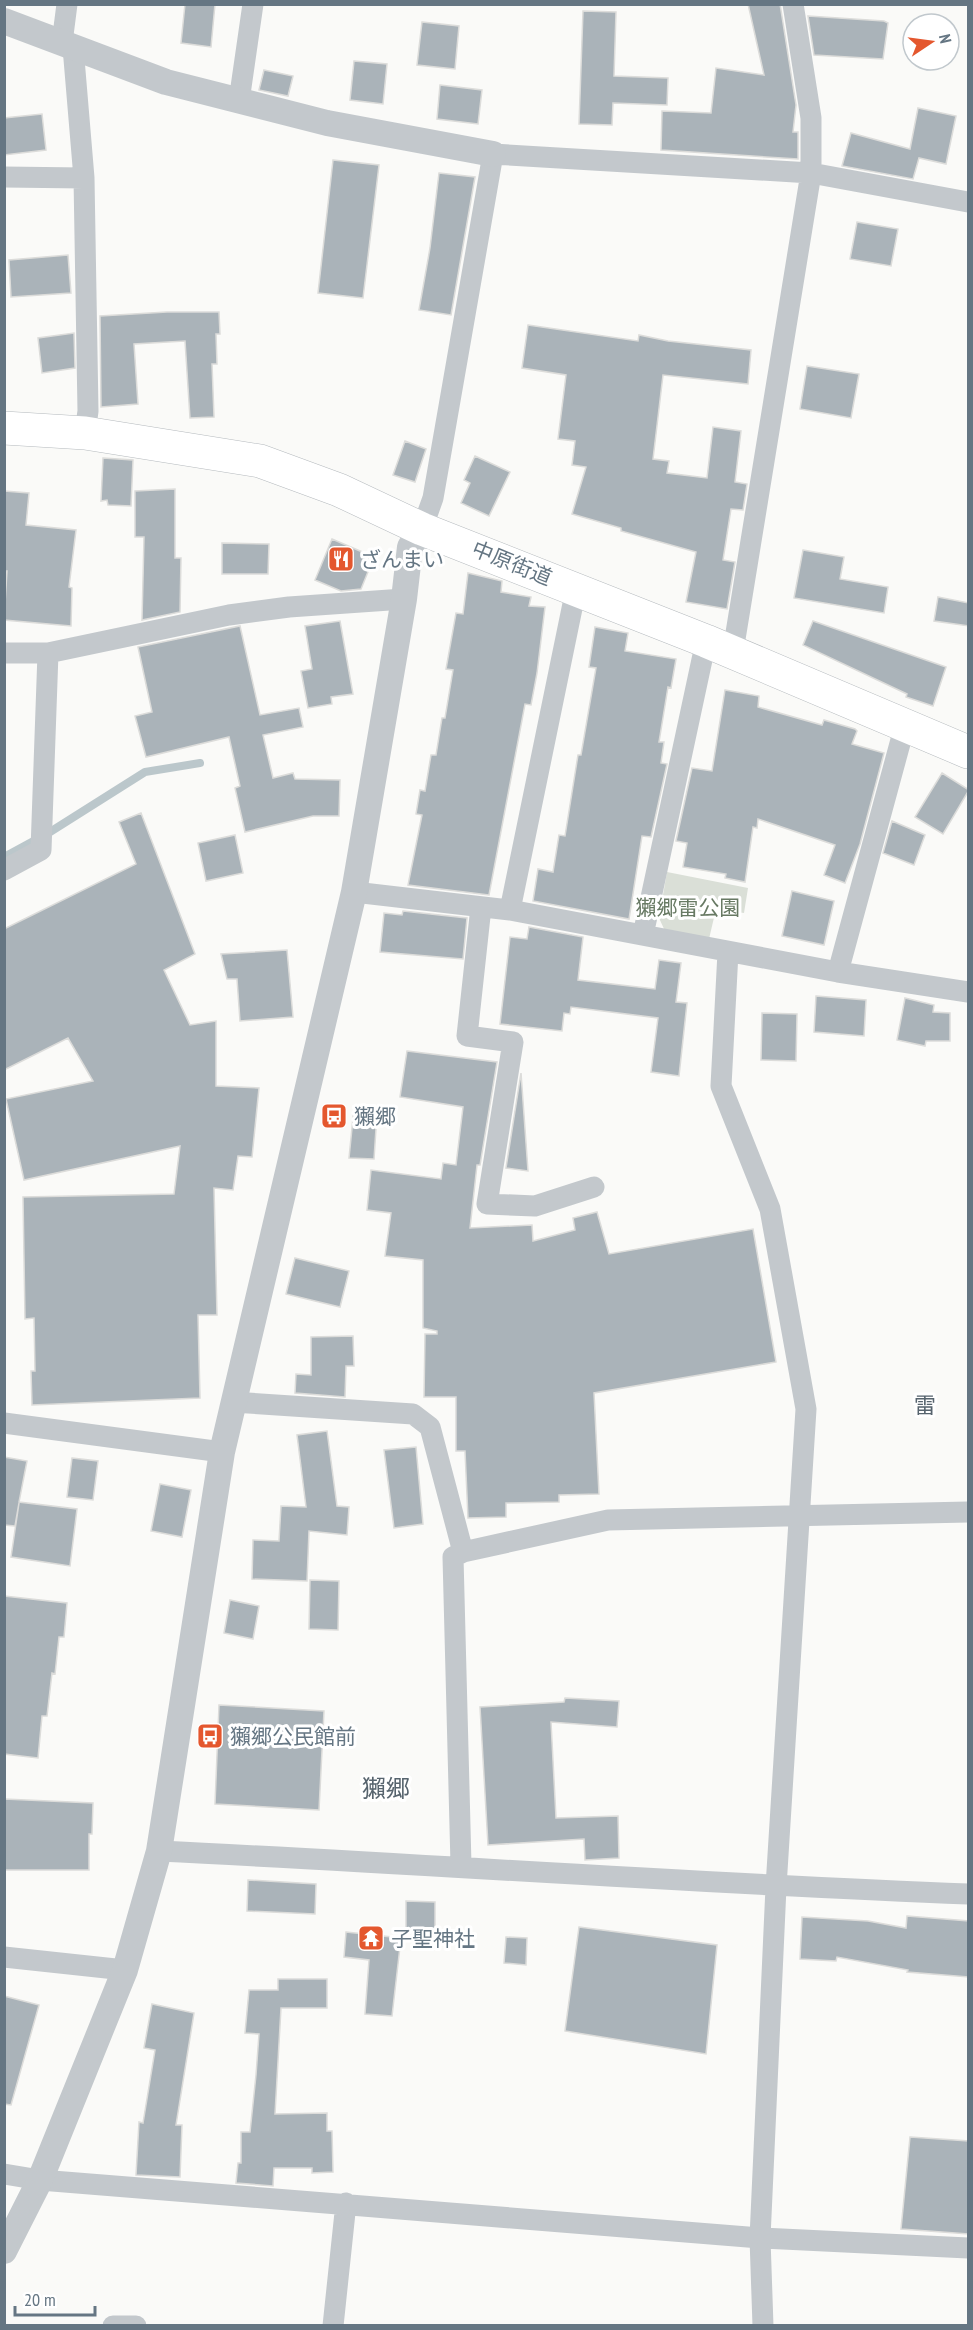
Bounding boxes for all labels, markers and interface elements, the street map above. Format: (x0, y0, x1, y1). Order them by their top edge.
north arrow (901, 12, 961, 72)
text: N (935, 32, 956, 45)
street label: 中原街道 (468, 535, 556, 591)
restaurant icon: ざんまい (326, 544, 356, 574)
place label: ざんまい (360, 546, 444, 573)
park label: 獺郷雷公園 (636, 894, 741, 921)
bus stop icon: 獺郷 (319, 1101, 349, 1131)
place label: 獺郷 (354, 1103, 396, 1130)
district label: 雷 (914, 1391, 936, 1419)
bus stop icon: 獺郷公民館前 (195, 1721, 225, 1751)
place label: 獺郷公民館前 (230, 1723, 356, 1750)
district label: 獺郷 (362, 1773, 410, 1804)
temple icon: 子聖神社 (356, 1923, 386, 1953)
place label: 子聖神社 (391, 1925, 475, 1952)
scale bar (15, 2279, 94, 2317)
text: 20 m (24, 2288, 56, 2311)

